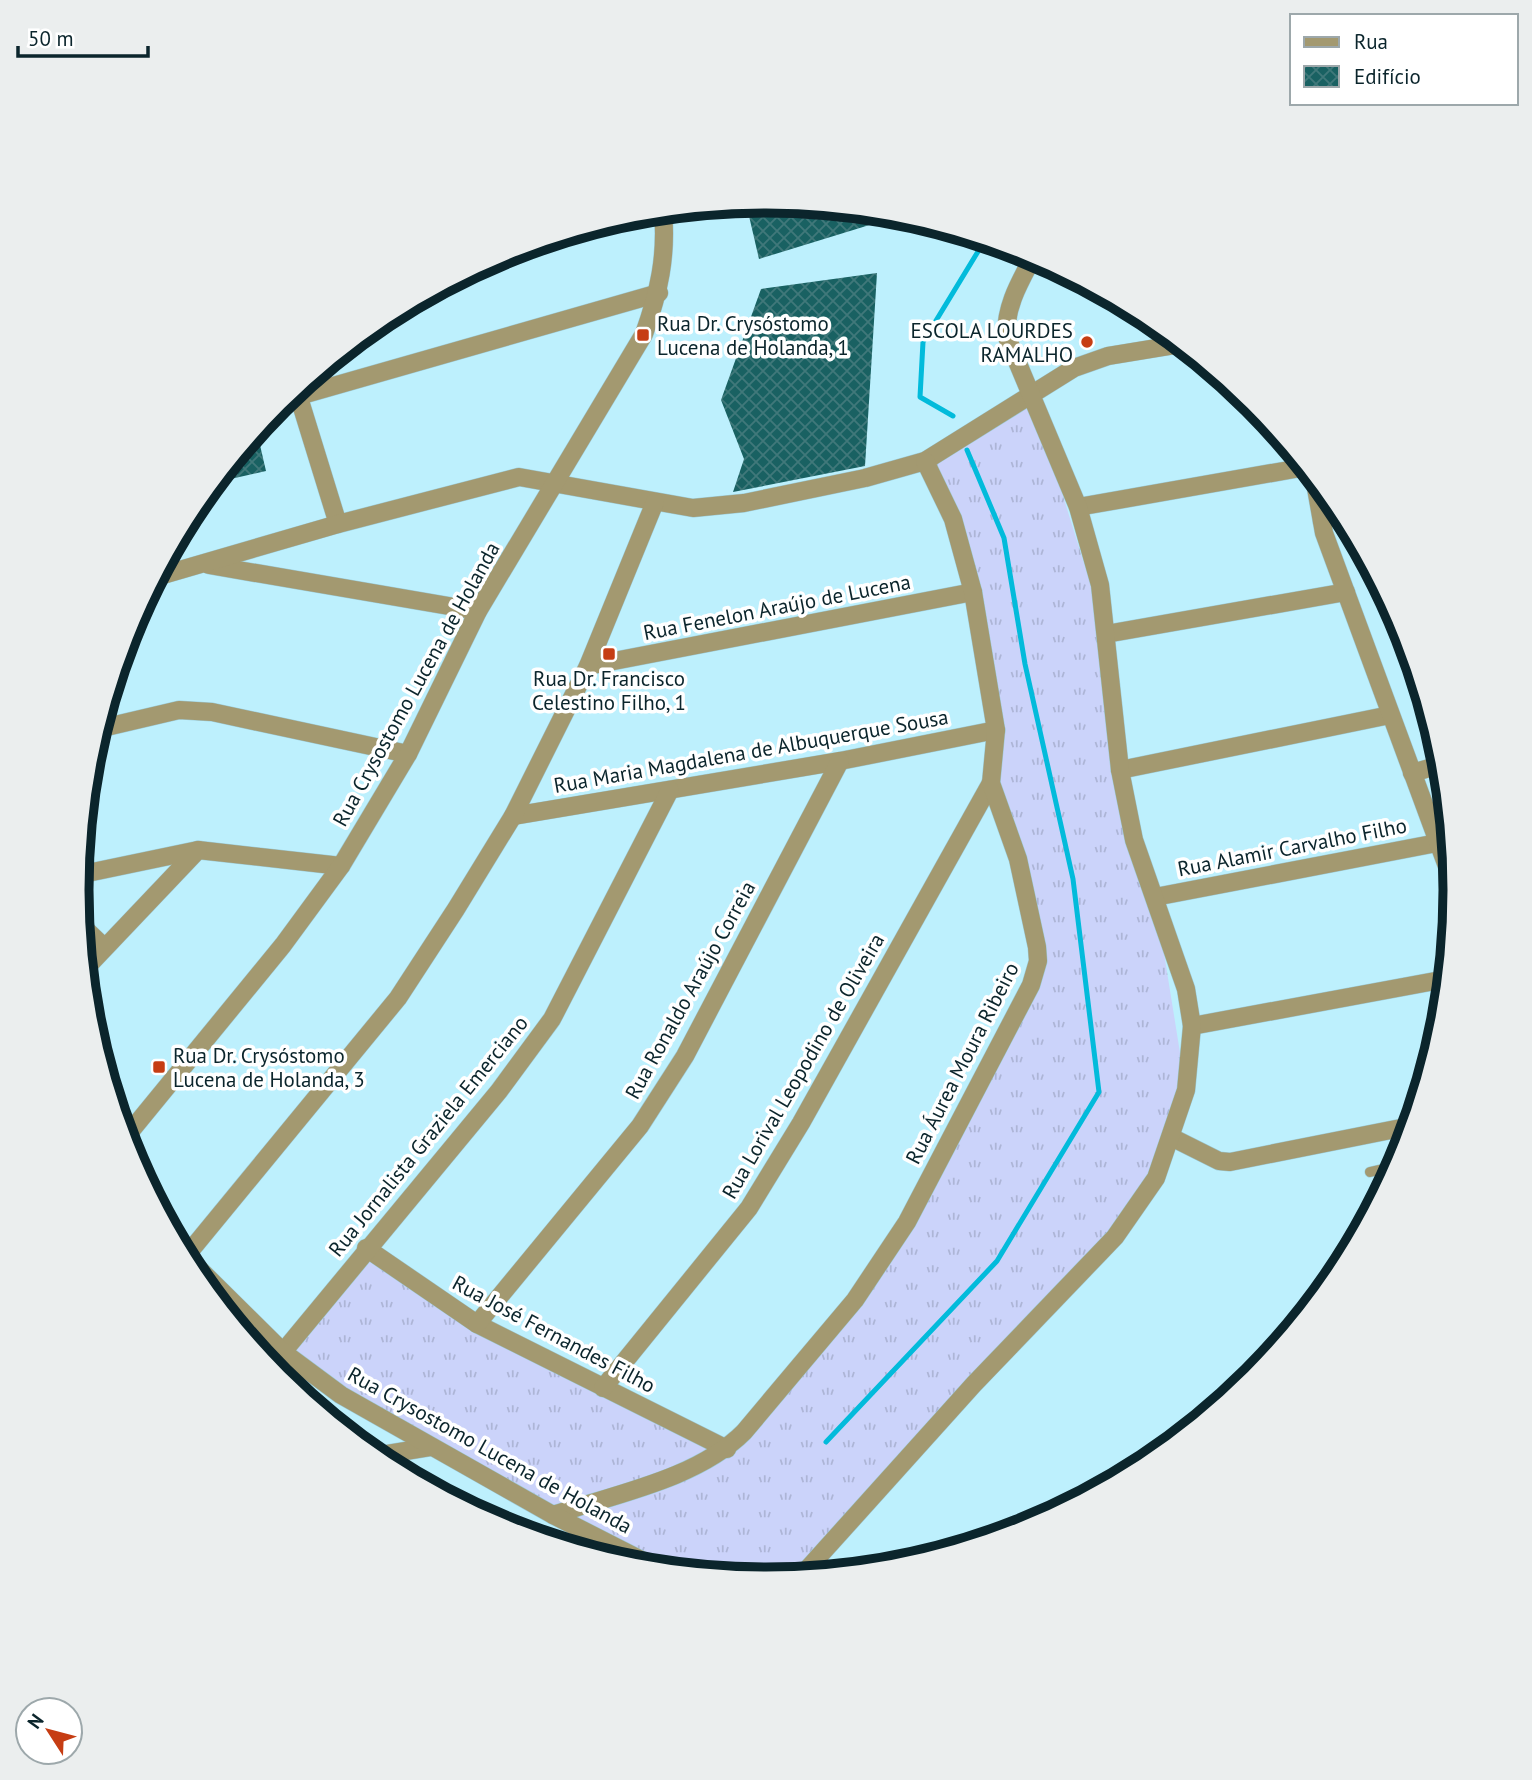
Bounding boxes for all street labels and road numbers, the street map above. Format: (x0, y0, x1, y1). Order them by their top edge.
street label: Rua Crysostomo Lucena de Holanda (326, 537, 506, 831)
street label: Rua Fenelon Araújo de Lucena (641, 568, 913, 646)
street label: Rua Maria Magdalena de Albuquerque Sousa (552, 703, 950, 799)
street label: Rua Alamir Carvalho Filho (1175, 812, 1409, 882)
street label: Rua Ronaldo Araújo Correia (619, 876, 761, 1104)
street label: Rua Lorival Leopodino de Oliveira (716, 928, 890, 1204)
street label: Rua Áurea Moura Ribeiro (899, 958, 1025, 1168)
street label: Rua Jornalista Graziela Emerciano (322, 1010, 534, 1262)
street label: Rua José Fernandes Filho (448, 1269, 660, 1399)
street label: Rua Crysostomo Lucena de Holanda (343, 1360, 637, 1540)

